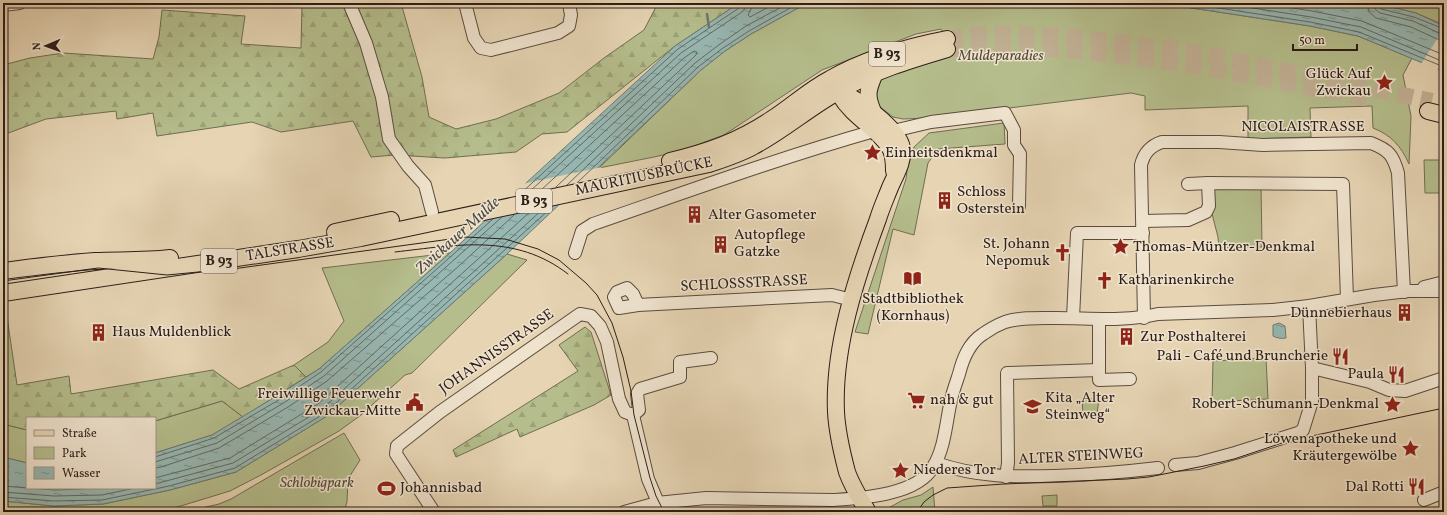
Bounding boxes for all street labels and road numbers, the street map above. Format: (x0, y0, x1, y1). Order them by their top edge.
road number: B 93 (869, 42, 905, 66)
street label: NICOLAISTRASSE (1241, 117, 1365, 138)
street label: MAURITIUSBRÜCKE (573, 152, 715, 202)
road number: B 93 (516, 189, 552, 213)
street label: TALSTRASSE (244, 233, 336, 267)
road number: B 93 (201, 249, 237, 273)
street label: SCHLOSSSTRASSE (680, 270, 808, 298)
street label: JOHANNISSTRASSE (435, 304, 559, 400)
street label: ALTER STEINWEG (1018, 443, 1144, 471)

